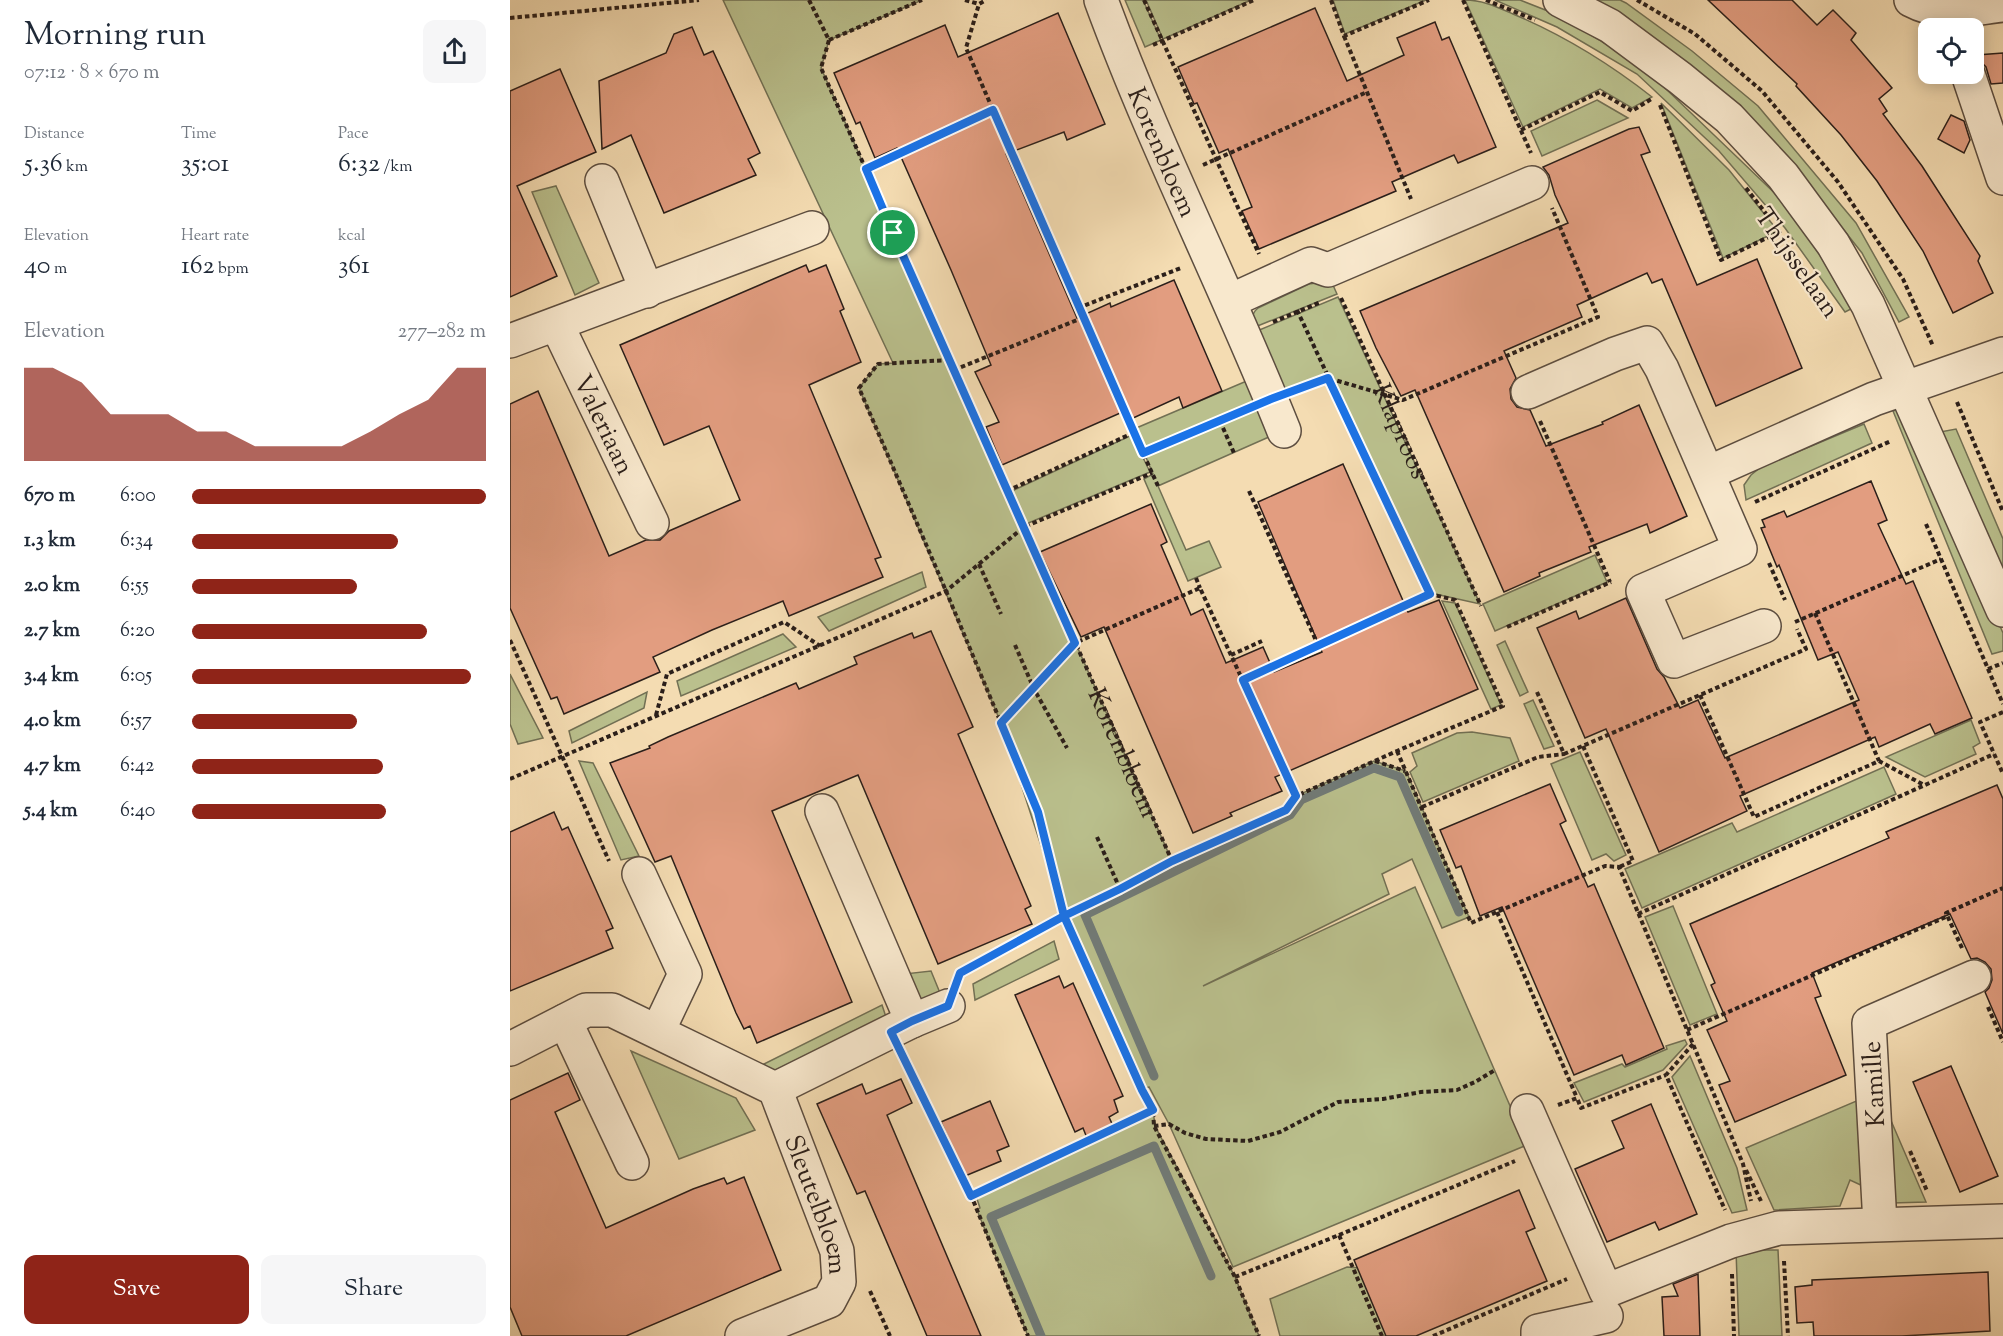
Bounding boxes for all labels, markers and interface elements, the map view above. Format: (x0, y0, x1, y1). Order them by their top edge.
text: Morning run (24, 12, 206, 60)
map controls (1918, 18, 1984, 84)
button: locate (1918, 18, 1984, 84)
button: share (423, 20, 486, 83)
text: 07:12 · 8 × 670 m (24, 59, 160, 88)
street label: Korenbloem (1116, 82, 1205, 224)
text: Distance (24, 123, 84, 146)
text: Time (181, 123, 217, 146)
text: Pace (338, 123, 369, 146)
text: 5.36 (24, 146, 63, 183)
text: 35:01 (181, 146, 229, 183)
text: 6:32 (338, 146, 380, 183)
text: km (63, 156, 88, 179)
text: /km (380, 156, 412, 179)
street label: Thijsselaan (1744, 201, 1848, 326)
pin (867, 207, 918, 258)
icon: arrive (876, 216, 909, 249)
text: Elevation (24, 225, 89, 248)
text: Heart rate (181, 225, 249, 248)
text: kcal (338, 225, 366, 248)
text: 40 (24, 248, 51, 285)
text: 162 (181, 248, 215, 285)
text: 361 (338, 248, 370, 285)
text: m (51, 258, 67, 281)
text: bpm (215, 258, 249, 281)
text: Elevation (24, 318, 105, 347)
text: 277–282 m (398, 318, 486, 347)
street label: Valeriaan (562, 369, 642, 482)
street label: Klaproos (1361, 378, 1437, 485)
text: 670 m (24, 482, 75, 511)
text: 6:00 (120, 482, 156, 511)
text: 1.3 km (24, 527, 76, 556)
text: 6:34 (120, 527, 153, 556)
text: 2.0 km (24, 572, 80, 601)
text: 6:55 (120, 572, 149, 601)
text: 2.7 km (24, 617, 80, 646)
text: 6:20 (120, 617, 155, 646)
text: 3.4 km (24, 662, 79, 691)
text: 6:05 (120, 662, 152, 691)
street label: Korenbloem (1077, 683, 1166, 824)
text: 4.0 km (24, 707, 81, 736)
text: 6:57 (120, 707, 152, 736)
text: 4.7 km (24, 752, 81, 781)
text: 6:42 (120, 752, 154, 781)
text: 5.4 km (24, 797, 78, 826)
text: 6:40 (120, 797, 155, 826)
street label: Kamille (1855, 1040, 1896, 1128)
street label: Sleutelbloem (773, 1130, 854, 1276)
button: Save (24, 1255, 249, 1324)
button: Share (261, 1255, 486, 1324)

